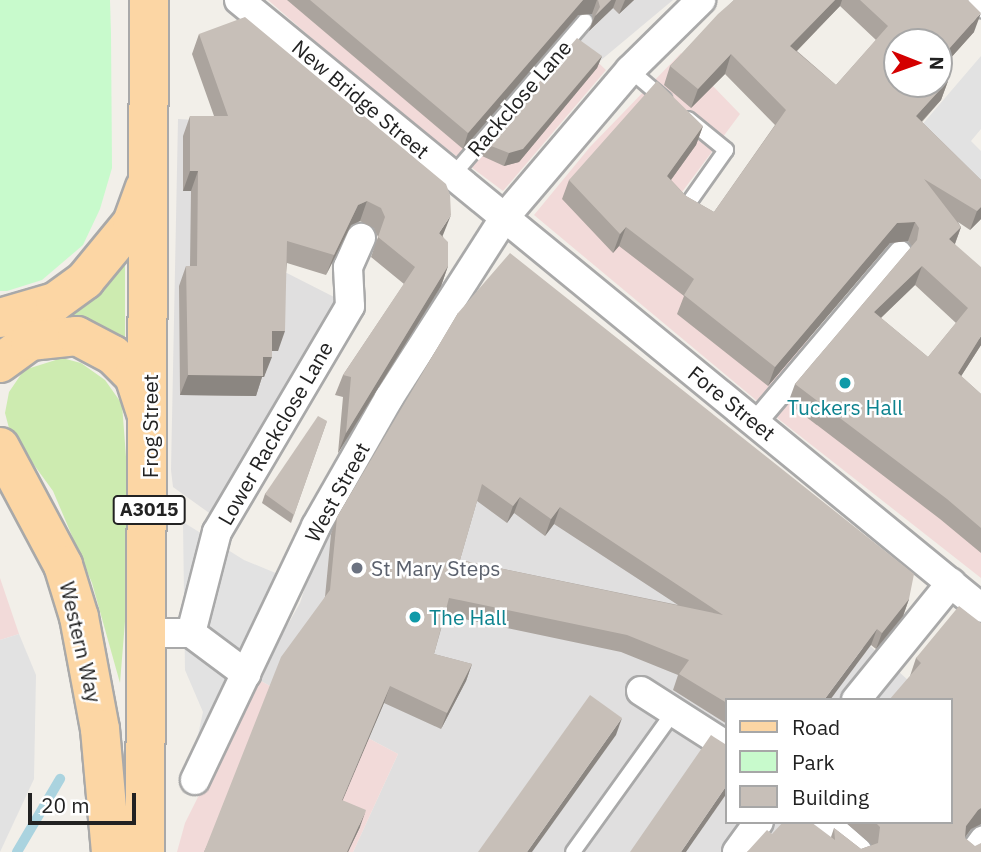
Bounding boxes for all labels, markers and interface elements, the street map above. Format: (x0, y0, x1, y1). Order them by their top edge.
north arrow (883, 28, 953, 98)
street label: New Bridge Street (287, 34, 435, 164)
street label: Rackclose Lane (462, 35, 576, 161)
text: N (925, 56, 949, 70)
street label: Lower Rackclose Lane (212, 337, 338, 529)
street label: Fore Street (683, 360, 781, 446)
street label: Frog Street (137, 374, 163, 478)
marker: Tuckers Hall (837, 375, 853, 391)
place label: Tuckers Hall (787, 394, 903, 420)
street label: West Street (299, 438, 375, 546)
road number: A3015 (112, 495, 186, 526)
place label: St Mary Steps (371, 555, 501, 581)
marker: St Mary Steps (349, 560, 365, 576)
street label: Western Way (55, 579, 107, 705)
place label: The Hall (429, 604, 507, 630)
marker: The Hall (407, 609, 423, 625)
legend (726, 698, 953, 824)
text: Road (792, 713, 840, 741)
text: Park (792, 748, 835, 776)
scale bar (32, 778, 140, 822)
text: Building (792, 783, 869, 811)
text: 20 m (41, 791, 90, 819)

